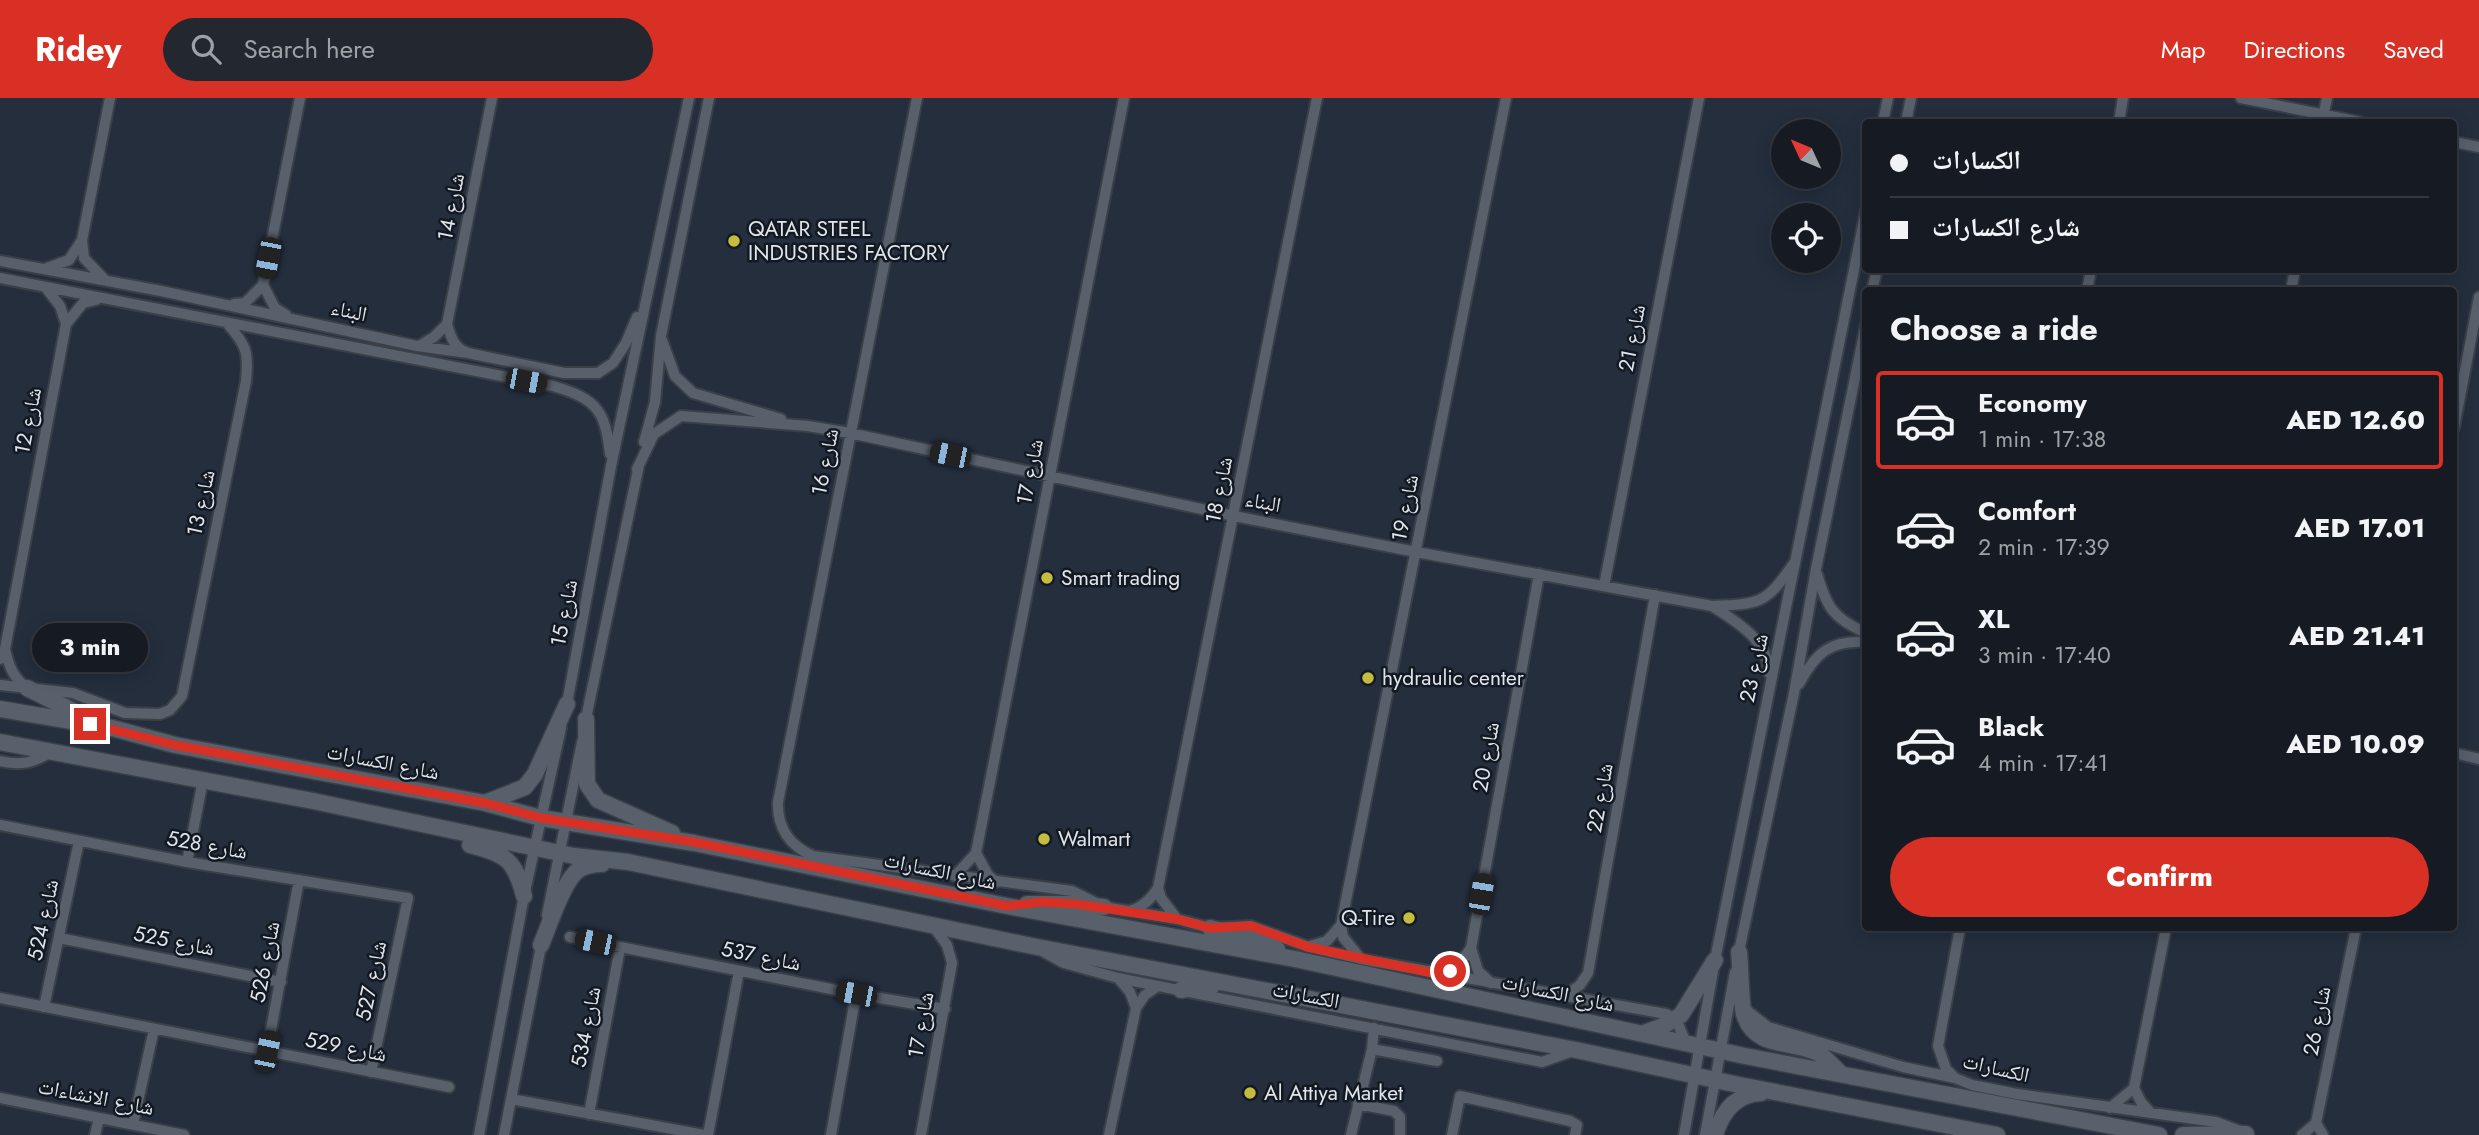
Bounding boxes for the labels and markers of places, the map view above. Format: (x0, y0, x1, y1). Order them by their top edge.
place label: QATAR STEEL INDUSTRIES FACTORY (748, 214, 949, 268)
marker: QATAR STEEL INDUSTRIES FACTORY (726, 233, 742, 249)
place label: Smart trading (1061, 563, 1180, 593)
marker: Smart trading (1039, 570, 1055, 586)
place label: hydraulic center (1382, 663, 1525, 693)
marker: hydraulic center (1360, 670, 1376, 686)
place label: Walmart (1058, 824, 1130, 854)
marker: Walmart (1036, 831, 1052, 847)
place label: Q-Tire (1341, 903, 1395, 933)
marker: Q-Tire (1401, 910, 1417, 926)
place label: Al Attiya Market (1264, 1078, 1403, 1108)
marker: Al Attiya Market (1242, 1085, 1258, 1101)

